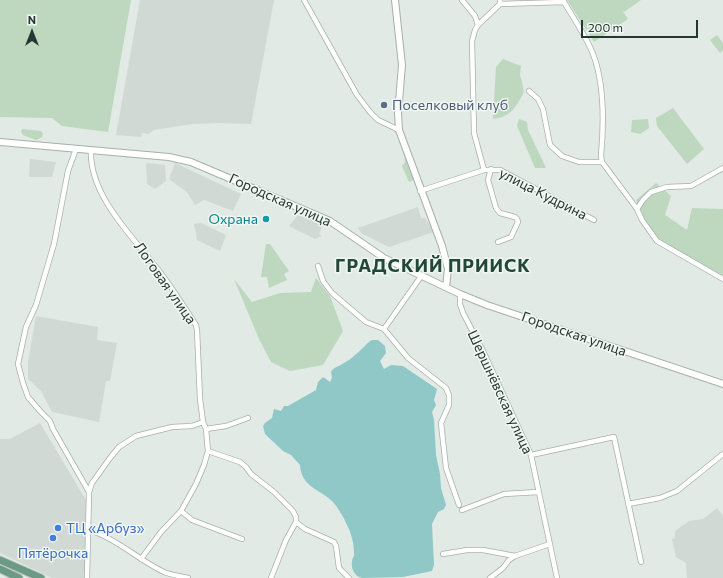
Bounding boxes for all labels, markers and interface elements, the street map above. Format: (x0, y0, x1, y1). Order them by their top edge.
north arrow (12, 12, 52, 52)
scale bar (583, 12, 700, 38)
text: N (28, 13, 36, 26)
text: 200 m (588, 20, 623, 34)
place label: Поселковый клуб (392, 97, 508, 113)
marker: Поселковый клуб (379, 100, 389, 110)
street label: улица Кудрина (496, 165, 590, 223)
street label: Городская улица (226, 170, 334, 230)
place label: Охрана (209, 211, 258, 227)
marker: Охрана (261, 214, 271, 224)
street label: Логовая улица (130, 239, 200, 327)
district label: ГРАДСКИЙ ПРИИСК (335, 255, 531, 277)
street label: Городская улица (519, 308, 629, 360)
street label: Шершнёвская улица (464, 327, 536, 457)
place label: ТЦ «Арбуз» (66, 520, 144, 536)
marker: ТЦ «Арбуз» (53, 523, 63, 533)
marker: Пятёрочка (48, 533, 58, 543)
place label: Пятёрочка (18, 545, 88, 561)

